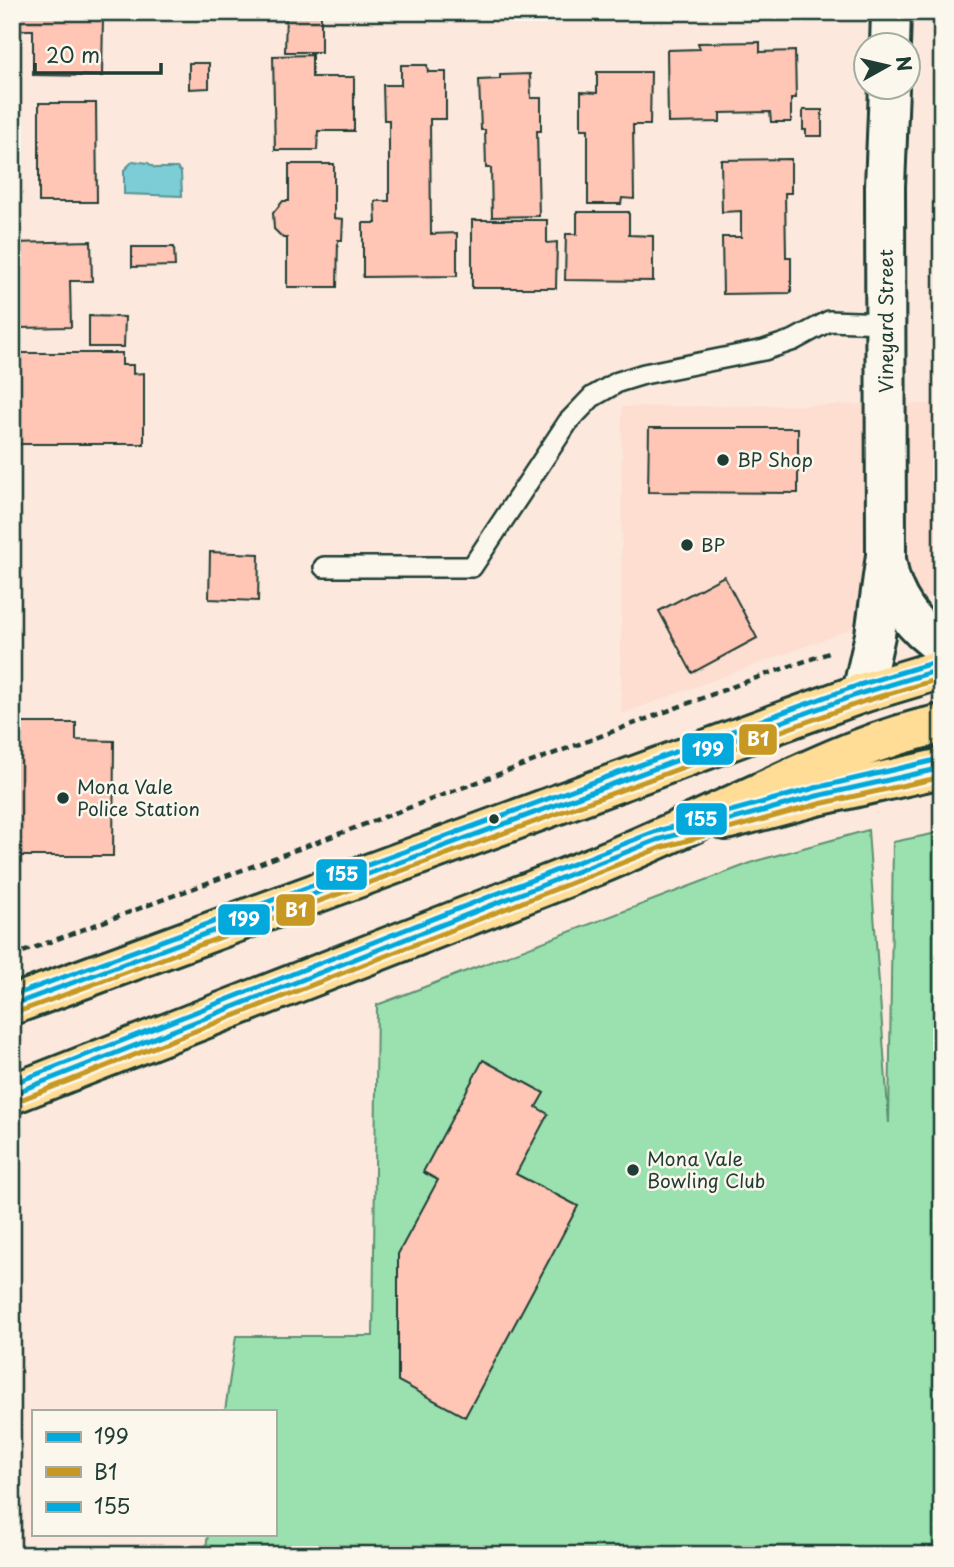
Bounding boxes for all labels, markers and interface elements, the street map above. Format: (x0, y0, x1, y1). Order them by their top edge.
scale bar (35, 32, 161, 76)
north arrow (852, 32, 922, 102)
text: 20 m (46, 38, 100, 70)
text: N (890, 54, 920, 73)
street label: Vineyard Street (871, 249, 899, 393)
place label: BP Shop (737, 445, 813, 473)
marker: BP Shop (715, 452, 731, 468)
place label: BP (701, 530, 725, 558)
marker: BP (679, 537, 695, 553)
line badge: B1 (738, 723, 778, 756)
text: B1 (747, 724, 769, 752)
line badge: 199 (681, 732, 735, 766)
text: 199 (692, 734, 724, 762)
place label: Mona Vale Police Station (77, 772, 200, 822)
marker: Mona Vale Police Station (55, 790, 71, 806)
line badge: 155 (675, 802, 728, 836)
text: 155 (684, 804, 718, 832)
unlabelled marker (487, 812, 501, 826)
line badge: 155 (315, 858, 368, 891)
text: 155 (325, 859, 359, 887)
line badge: B1 (275, 893, 316, 927)
text: B1 (285, 895, 307, 923)
line badge: 199 (217, 903, 271, 936)
text: 199 (228, 904, 260, 932)
place label: Mona Vale Bowling Club (647, 1144, 765, 1194)
marker: Mona Vale Bowling Club (625, 1162, 641, 1178)
legend (32, 1410, 276, 1536)
text: 199 (94, 1419, 129, 1451)
text: B1 (94, 1455, 117, 1487)
text: 155 (94, 1489, 130, 1521)

